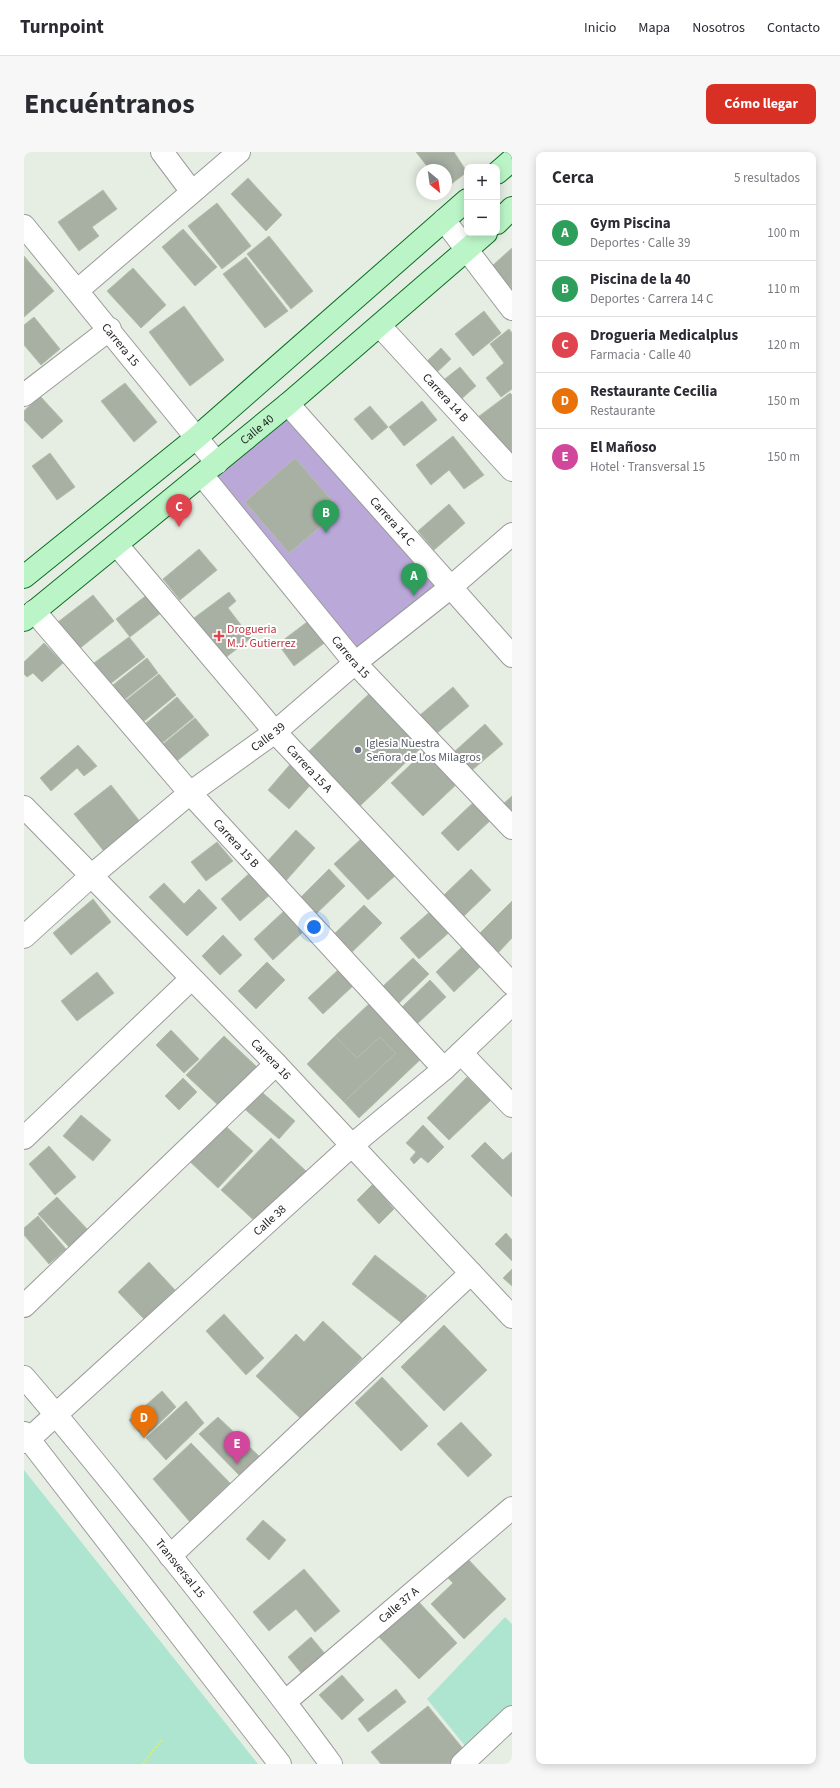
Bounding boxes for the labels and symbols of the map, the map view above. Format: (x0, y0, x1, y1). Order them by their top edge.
north arrow (416, 164, 452, 200)
street label: Carrera 15 (98, 319, 143, 370)
street label: Carrera 14 B (419, 369, 472, 426)
street label: Calle 40 (236, 410, 278, 448)
street label: Carrera 14 C (366, 493, 419, 550)
pin: C (166, 494, 192, 527)
pin: B (313, 500, 339, 533)
pin: A (401, 563, 427, 596)
place label: Drogueria M.J. Gutierrez (227, 621, 296, 652)
marker: Drogueria M.J. Gutierrez (214, 631, 224, 641)
street label: Carrera 15 (328, 632, 374, 682)
street label: Calle 39 (247, 718, 289, 755)
place label: Iglesia Nuestra Señora de Los Milagros (366, 735, 481, 766)
street label: Carrera 15 A (283, 741, 337, 797)
marker: Iglesia Nuestra Señora de Los Milagros (353, 745, 363, 755)
street label: Carrera 15 B (209, 815, 263, 871)
your location (304, 917, 324, 937)
street label: Carrera 16 (247, 1035, 295, 1084)
street label: Calle 38 (249, 1201, 290, 1240)
pin: D (131, 1405, 157, 1438)
pin: E (224, 1431, 250, 1464)
street label: Transversal 15 (151, 1535, 209, 1602)
street label: Calle 37 A (375, 1582, 423, 1627)

